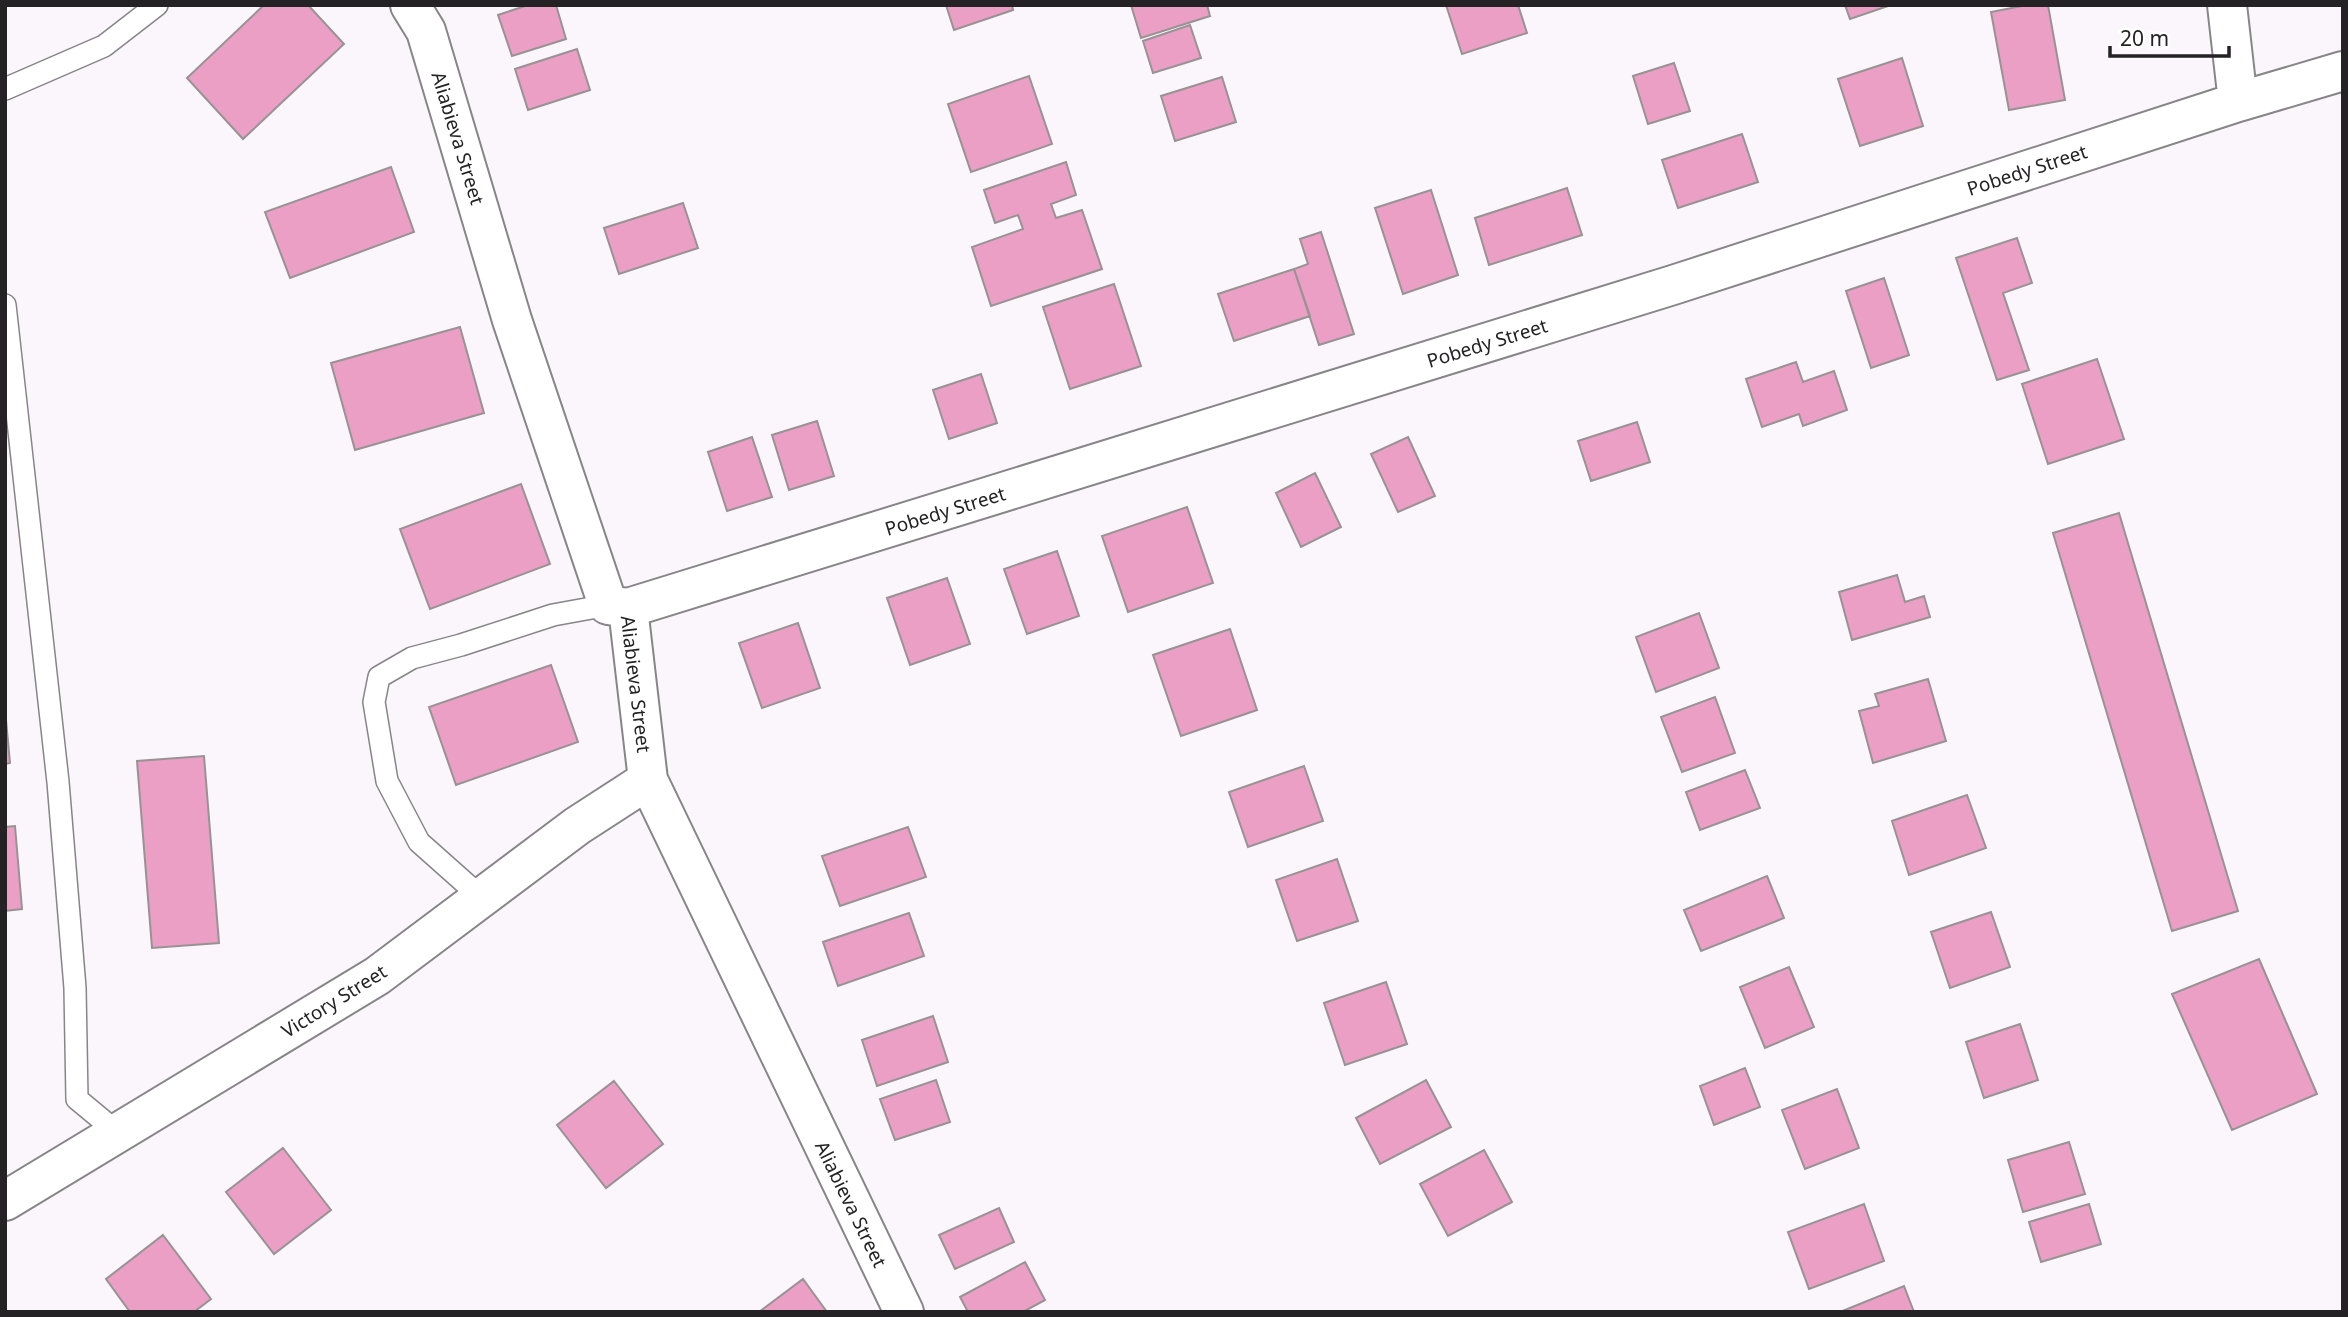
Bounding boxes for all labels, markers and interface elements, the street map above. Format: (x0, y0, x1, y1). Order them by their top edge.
scale bar (2110, 14, 2229, 58)
text: 20 m (2120, 24, 2169, 52)
street label: Aliabieva Street (425, 68, 491, 208)
street label: Pobedy Street (1964, 138, 2090, 202)
street label: Pobedy Street (1424, 312, 1551, 374)
street label: Pobedy Street (882, 480, 1009, 542)
street label: Aliabieva Street (615, 614, 657, 754)
street label: Victory Street (277, 958, 392, 1044)
street label: Aliabieva Street (809, 1136, 893, 1272)

